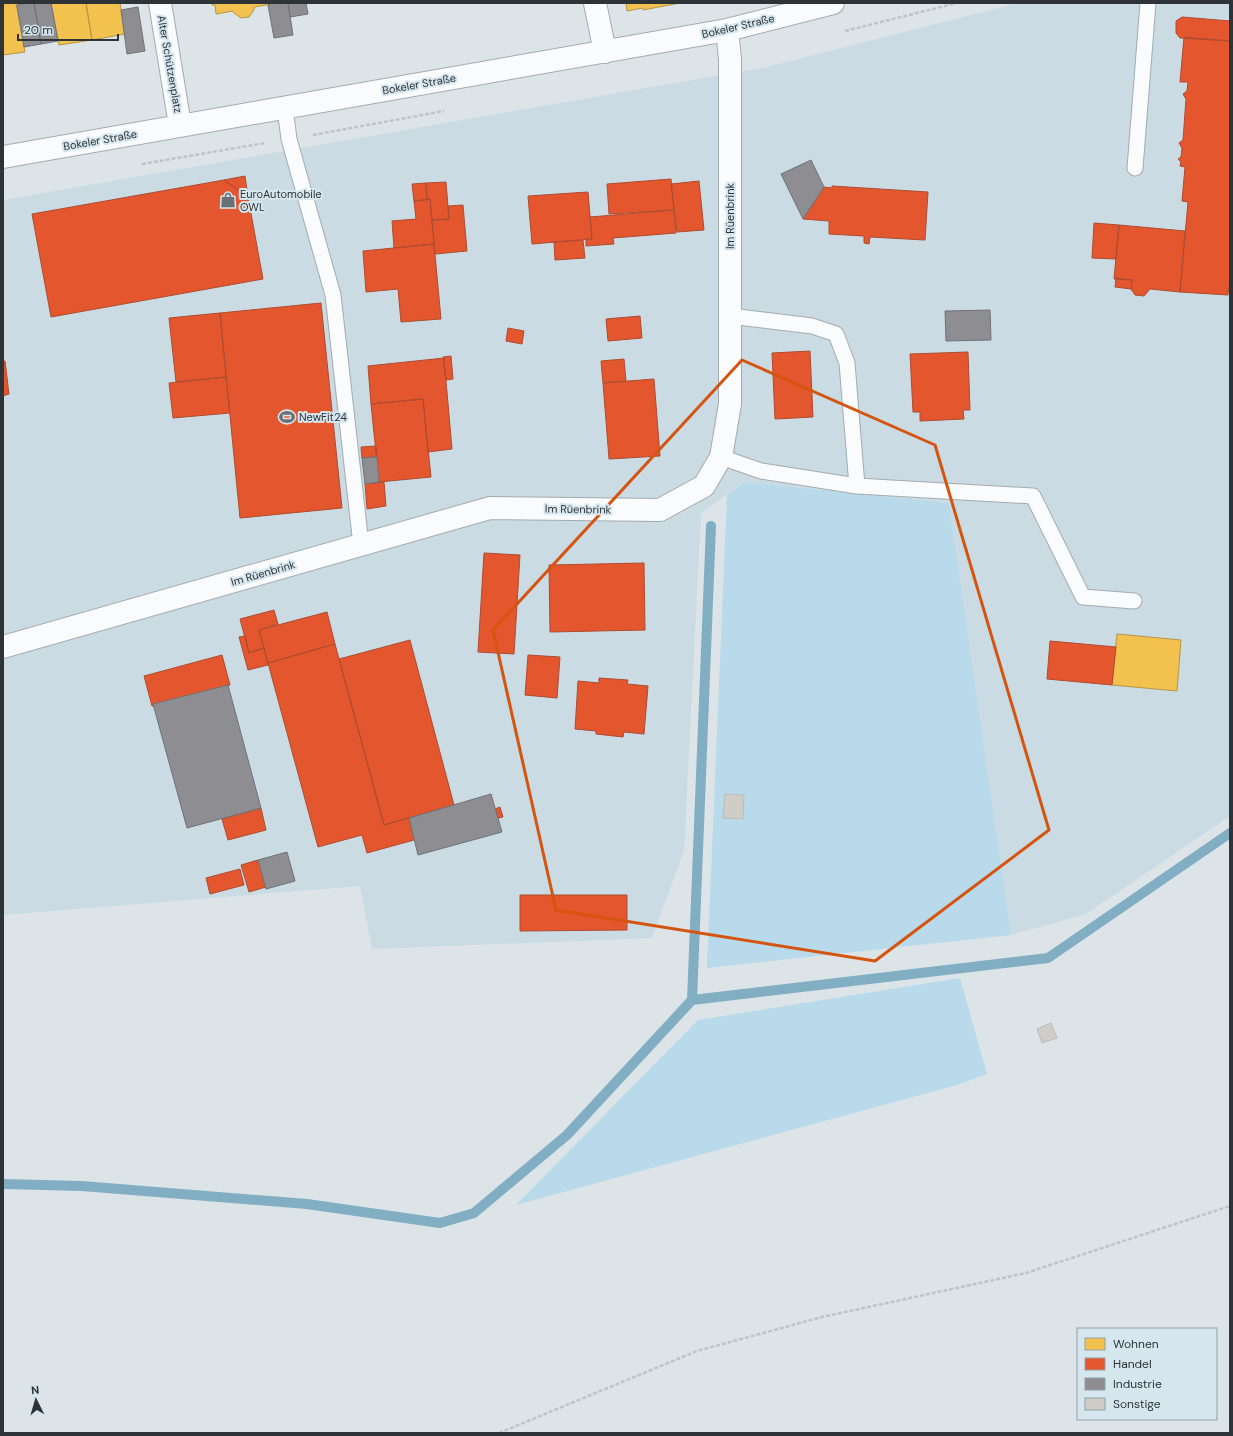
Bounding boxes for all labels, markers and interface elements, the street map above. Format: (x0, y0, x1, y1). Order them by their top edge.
street label: Bokeler Straße (700, 11, 776, 41)
street label: Alter Schützenplatz (155, 14, 185, 114)
scale bar (18, 16, 118, 42)
text: 20 m (24, 22, 53, 38)
street label: Bokeler Straße (381, 71, 457, 97)
street label: Bokeler Straße (62, 127, 138, 153)
street label: Im Rüenbrink (723, 182, 737, 249)
place label: EuroAutomobile OWL (240, 187, 322, 214)
shop icon: EuroAutomobile OWL (219, 191, 237, 209)
sports icon: NewFit24 (278, 408, 296, 426)
place label: NewFit24 (299, 410, 347, 424)
street label: Im Rüenbrink (545, 501, 612, 517)
street label: Im Rüenbrink (229, 557, 297, 589)
legend (1077, 1328, 1217, 1420)
text: Wohnen (1113, 1336, 1159, 1352)
text: Handel (1113, 1356, 1152, 1372)
text: Industrie (1113, 1376, 1162, 1392)
north arrow (16, 1380, 56, 1420)
text: N (31, 1383, 40, 1397)
text: Sonstige (1113, 1396, 1161, 1412)

